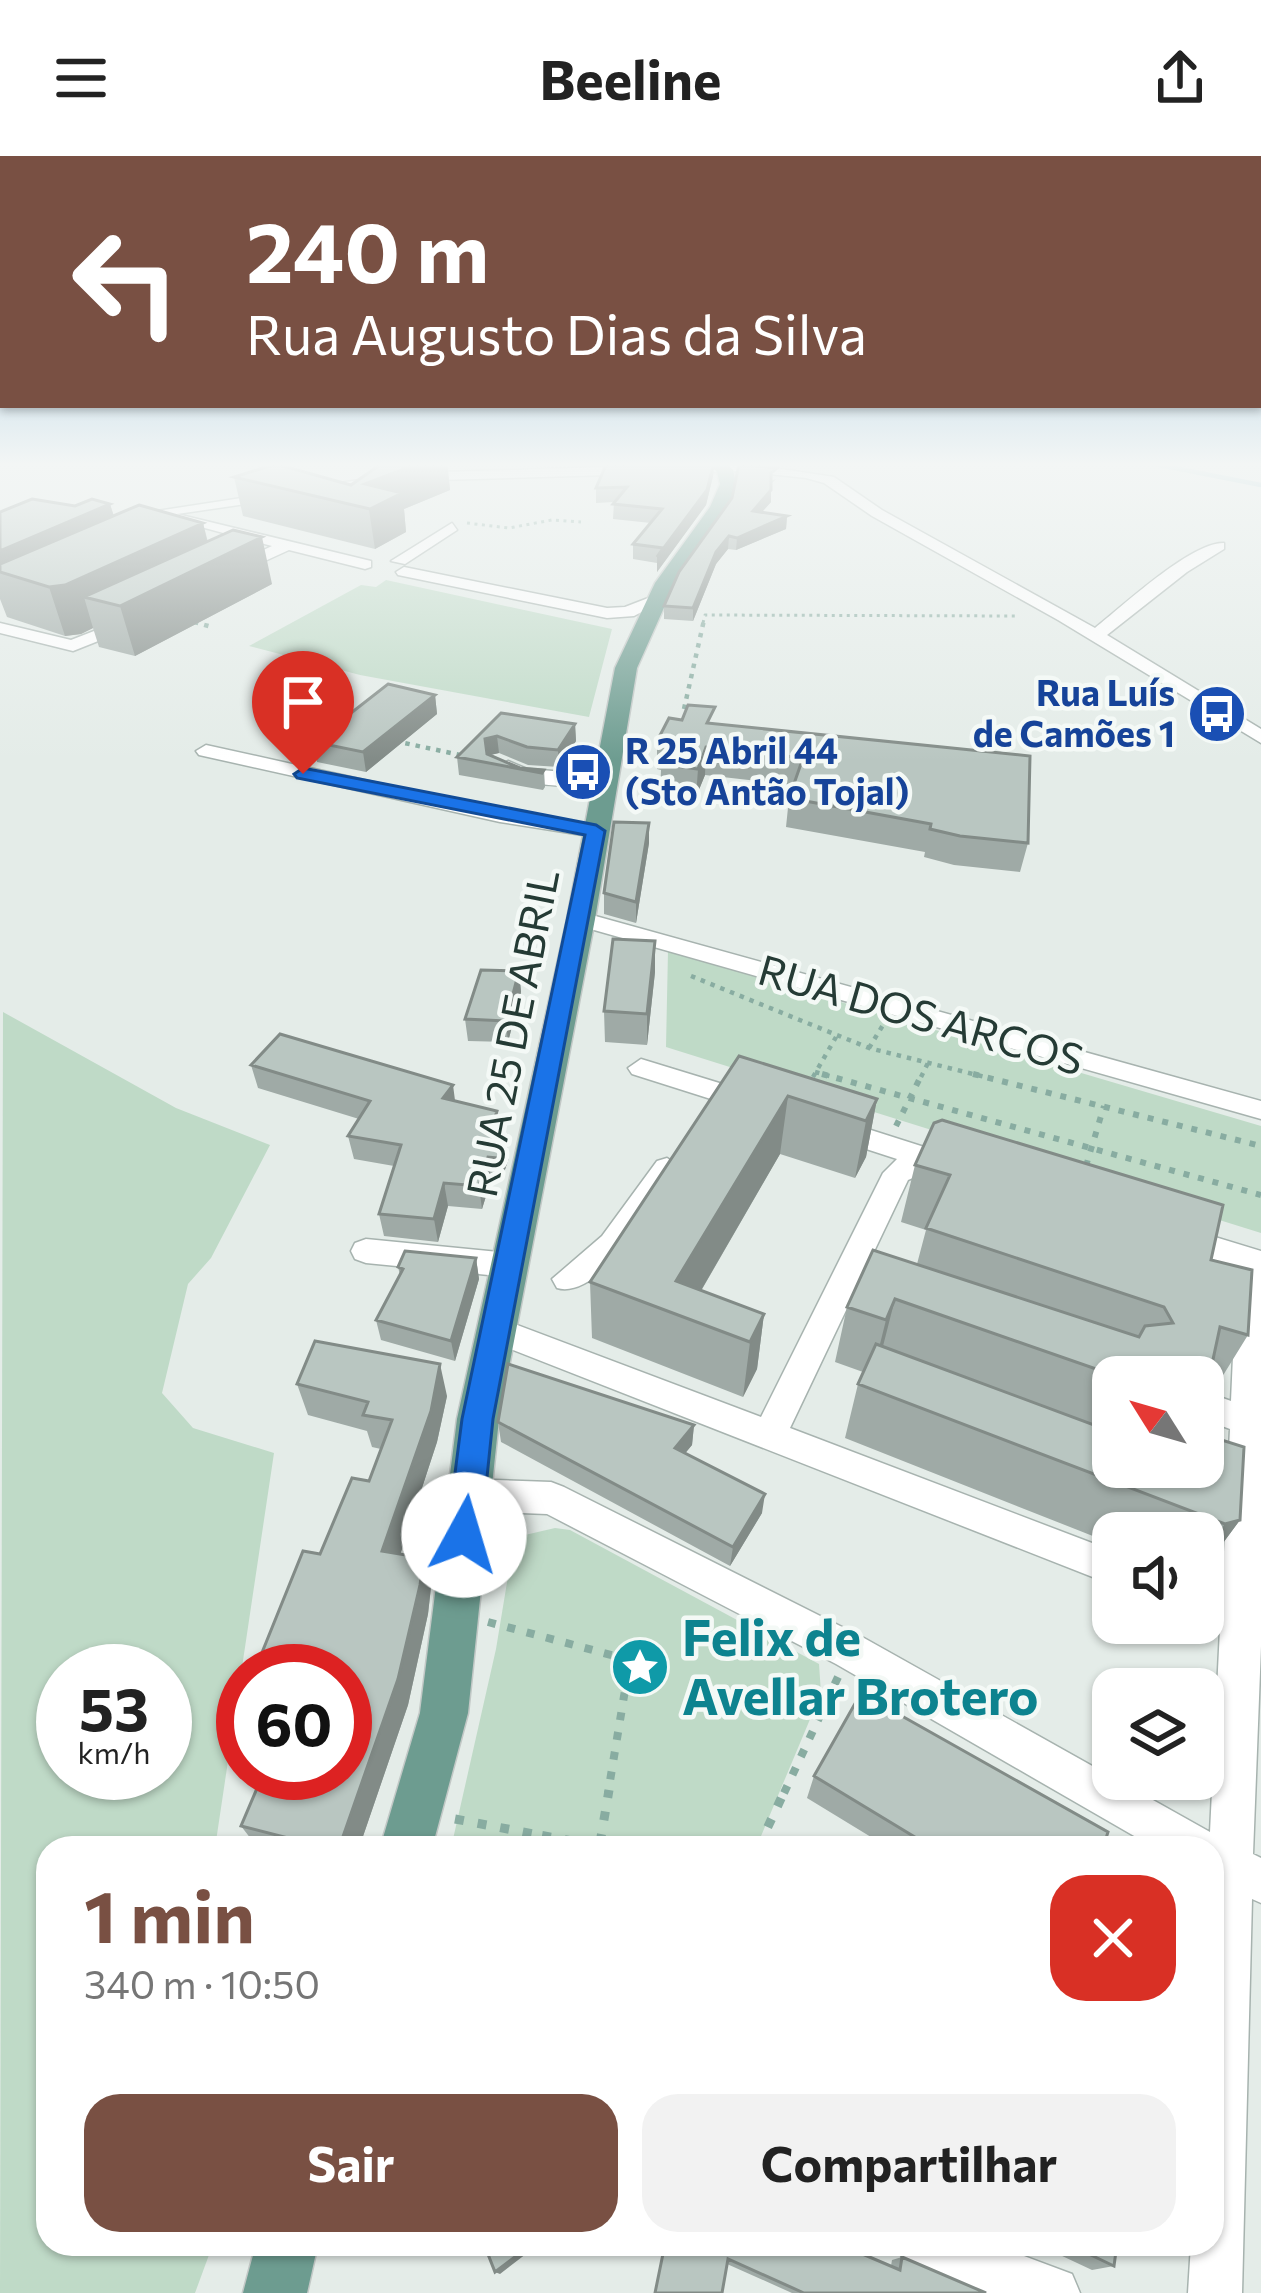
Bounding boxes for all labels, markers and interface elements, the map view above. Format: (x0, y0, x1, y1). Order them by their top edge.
icon: menu (48, 45, 114, 111)
text: Beeline (539, 45, 722, 111)
icon: share (1147, 45, 1213, 111)
text: 240 m (246, 198, 489, 300)
icon: left (48, 204, 204, 360)
text: Rua Augusto Dias da Silva (246, 300, 867, 366)
pin (252, 651, 354, 774)
icon: arrive (270, 669, 336, 735)
place label: Rua Luís de Camões 1 (973, 669, 1175, 754)
bus stop icon: Rua Luís de Camões 1 (1186, 683, 1248, 745)
place label: R 25 Abril 44 (Sto Antão Tojal) (625, 727, 909, 812)
bus stop icon: R 25 Abril 44 (Sto Antão Tojal) (552, 741, 614, 803)
street label: RUA 25 DE ABRIL (454, 864, 568, 1201)
street label: RUA DOS ARCOS (753, 942, 1090, 1084)
north arrow (1092, 1356, 1224, 1488)
map controls (1092, 1356, 1224, 1800)
position arrow (401, 1472, 527, 1598)
button: sound (1092, 1512, 1224, 1644)
place label: Felix de Avellar Brotero (682, 1604, 1038, 1726)
place icon: Felix de Avellar Brotero (609, 1636, 671, 1698)
speed limit sign: 60 (216, 1644, 372, 1800)
button: layers (1092, 1668, 1224, 1800)
text: 53 (79, 1670, 149, 1743)
text: km/h (78, 1733, 150, 1770)
text: 1 min (84, 1870, 255, 1958)
button: close (1050, 1875, 1176, 2001)
text: 340 m · 10:50 (84, 1959, 320, 2007)
button: Sair (84, 2094, 618, 2232)
button: Compartilhar (642, 2094, 1176, 2232)

